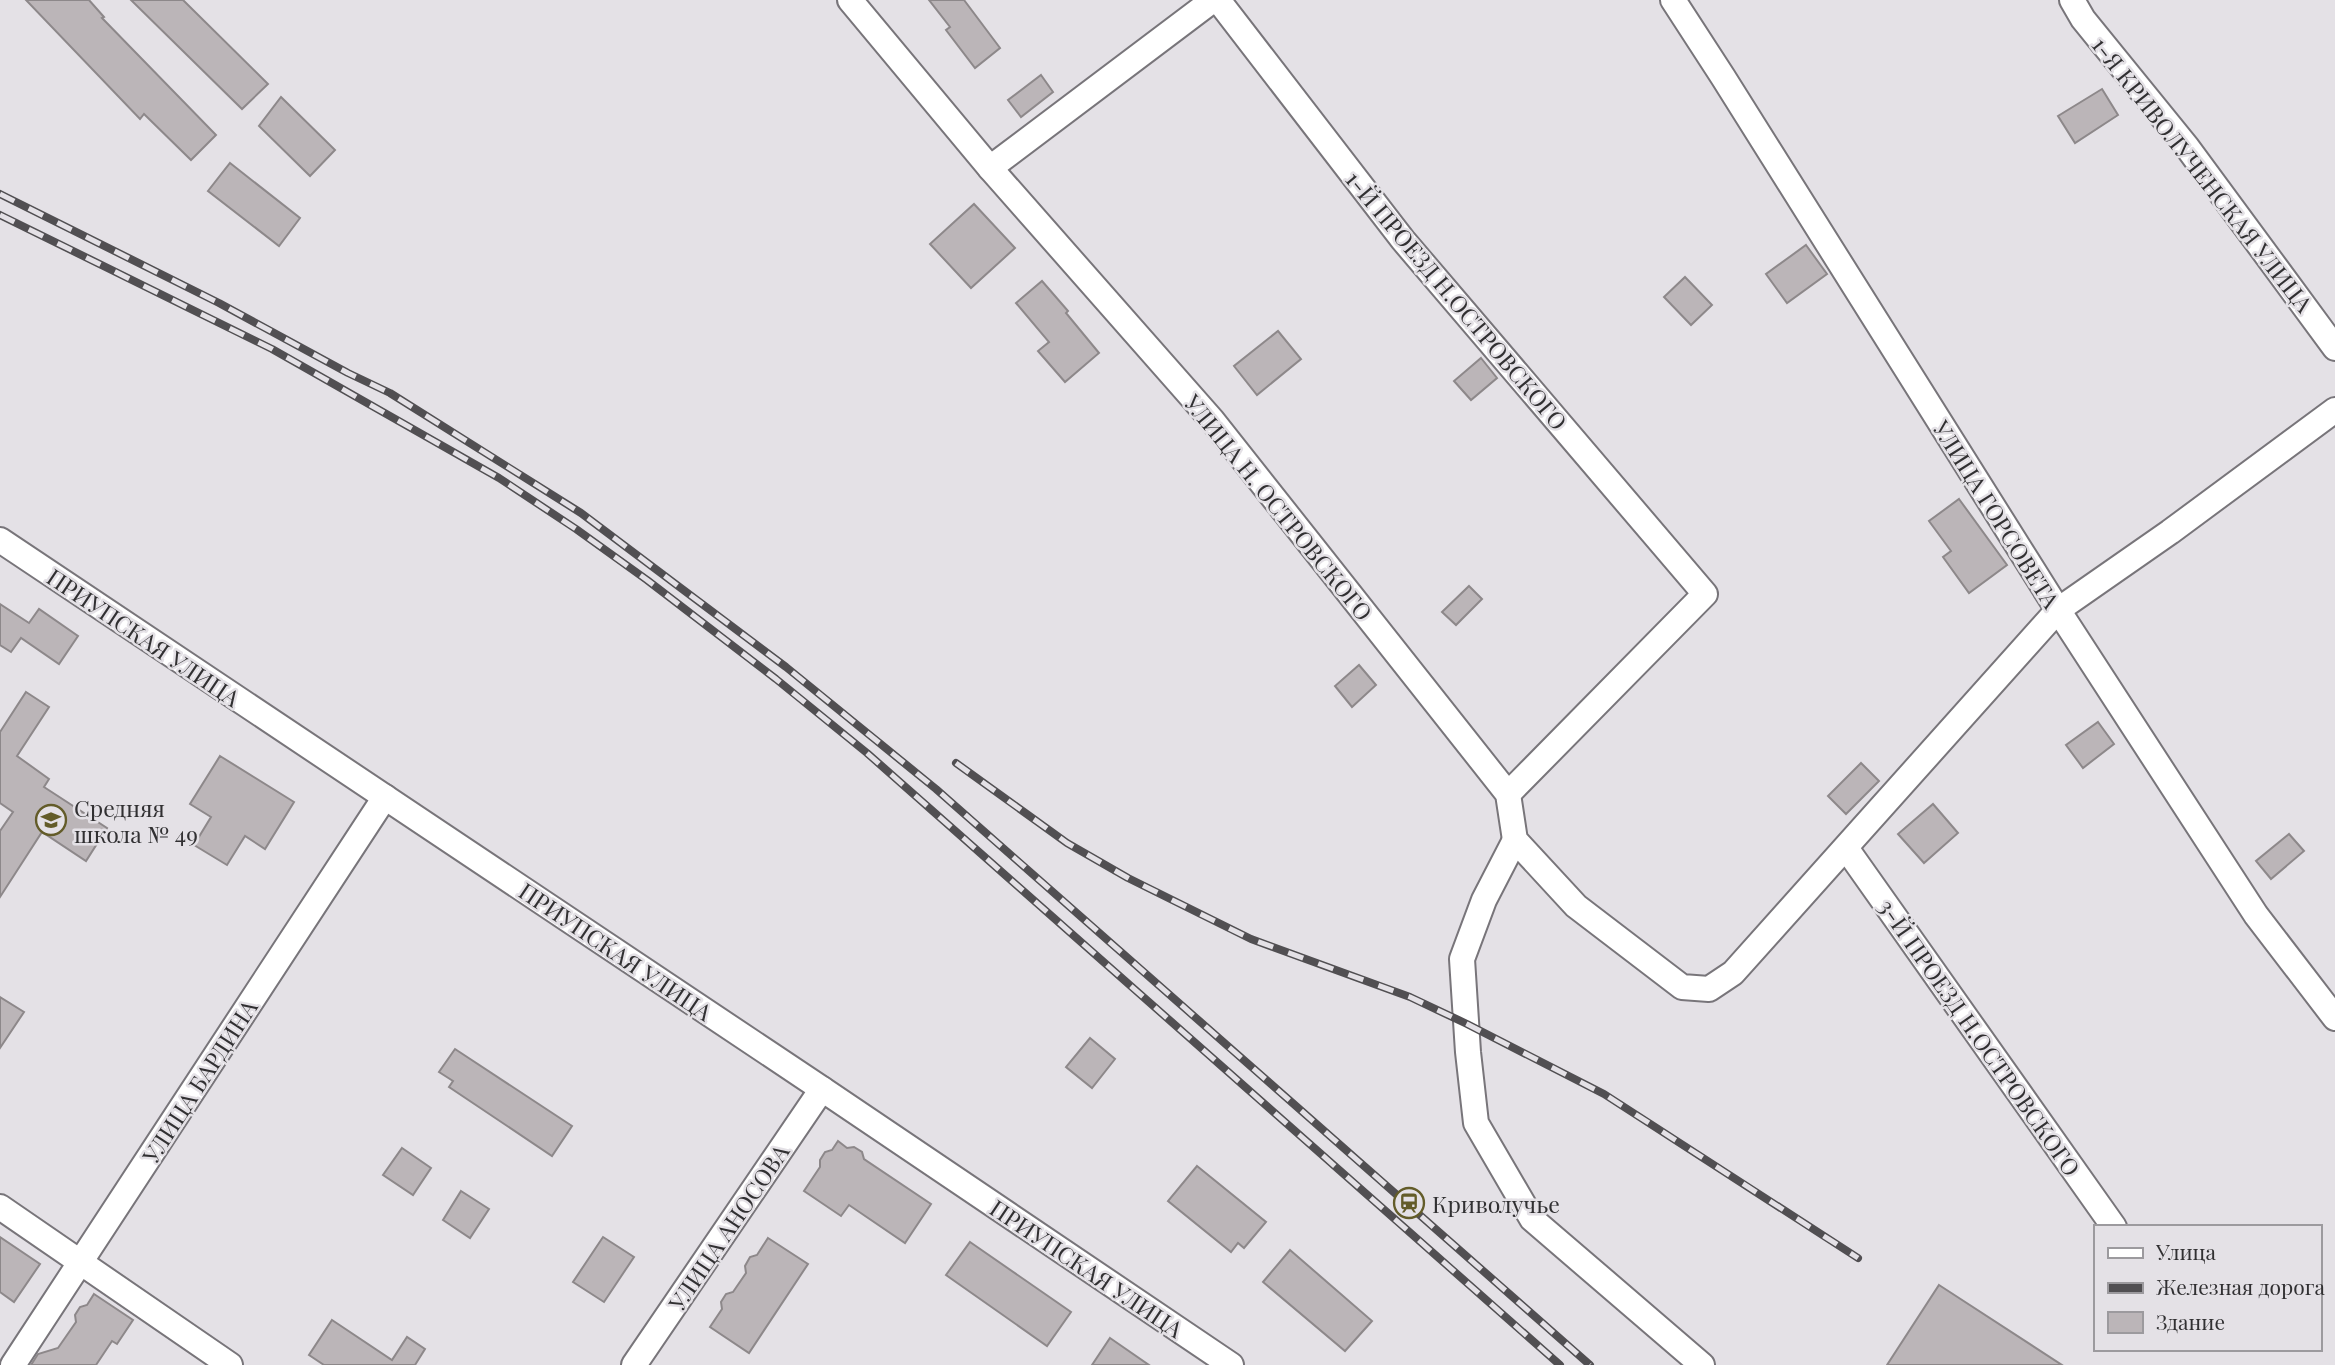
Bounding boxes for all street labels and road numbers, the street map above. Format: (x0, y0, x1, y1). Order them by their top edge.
street label: 1-Я КРИВОЛУЧЕНСКАЯ УЛИЦА (2086, 30, 2321, 318)
street label: 1-Й ПРОЕЗД Н.ОСТРОВСКОГО (1339, 164, 1575, 436)
street label: УЛИЦА Н. ОСТРОВСКОГО (1177, 387, 1380, 626)
street label: УЛИЦА ГОРСОВЕТА (1926, 413, 2068, 614)
street label: ПРИУПСКАЯ УЛИЦА (41, 561, 247, 713)
street label: ПРИУПСКАЯ УЛИЦА (513, 875, 719, 1027)
street label: 3-Й ПРОЕЗД Н.ОСТРОВСКОГО (1872, 892, 2088, 1182)
street label: УЛИЦА БАРДИНА (134, 993, 264, 1170)
street label: УЛИЦА АНОСОВА (660, 1137, 796, 1317)
street label: ПРИУПСКАЯ УЛИЦА (984, 1192, 1190, 1344)

